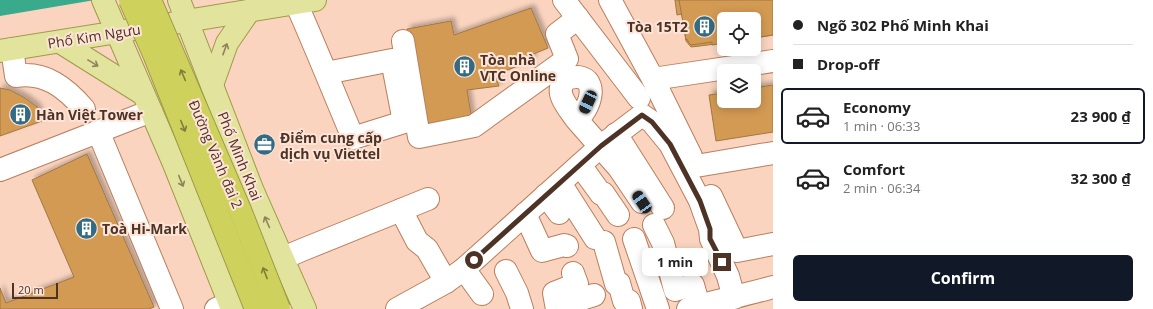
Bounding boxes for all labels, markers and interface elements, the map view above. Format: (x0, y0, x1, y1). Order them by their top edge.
map controls (717, 12, 761, 108)
button: locate (717, 12, 761, 56)
building icon: Tòa 15T2 (691, 13, 717, 39)
text: Ngõ 302 Phố Minh Khai (817, 15, 989, 35)
place label: Tòa 15T2 (627, 17, 688, 36)
street label: Phố Kim Ngưu (46, 19, 142, 53)
one-way arrow (222, 42, 229, 55)
place label: Tòa nhà VTC Online (480, 50, 556, 85)
building icon: Tòa nhà VTC Online (451, 54, 477, 80)
text: Drop-off (817, 54, 879, 74)
one-way arrow (87, 60, 99, 68)
button: layers (717, 64, 761, 108)
one-way arrow (178, 70, 186, 82)
car (577, 89, 599, 115)
street label: Đường Vành đai 2 (185, 97, 247, 211)
text: Economy (843, 97, 911, 117)
icon: car (795, 98, 831, 134)
building icon: Hàn Việt Tower (7, 101, 33, 127)
place label: Hàn Việt Tower (36, 105, 143, 124)
text: 23 900 ₫ (1071, 106, 1131, 126)
street label: Phố Minh Khai (213, 109, 267, 203)
text: 1 min · 06:33 (843, 117, 920, 135)
one-way arrow (179, 120, 187, 132)
place label: Điểm cung cấp dịch vụ Viettel (280, 128, 382, 163)
office icon: Điểm cung cấp dịch vụ Viettel (252, 132, 278, 158)
text: Comfort (843, 159, 905, 179)
icon: car (795, 160, 831, 196)
text: 32 300 ₫ (1071, 168, 1131, 188)
one-way arrow (178, 175, 185, 187)
text: 2 min · 06:34 (843, 179, 920, 197)
car (630, 189, 654, 215)
building icon: Toà Hi-Mark (73, 215, 99, 241)
one-way arrow (263, 216, 270, 228)
place label: Toà Hi-Mark (102, 219, 187, 238)
callout: 1 min (642, 248, 708, 276)
route start (465, 251, 483, 269)
text: 1 min (657, 253, 693, 271)
route end (713, 253, 731, 271)
button: Confirm (793, 255, 1133, 301)
one-way arrow (261, 267, 269, 279)
scale bar (12, 281, 58, 300)
text: 20 m (18, 282, 44, 297)

